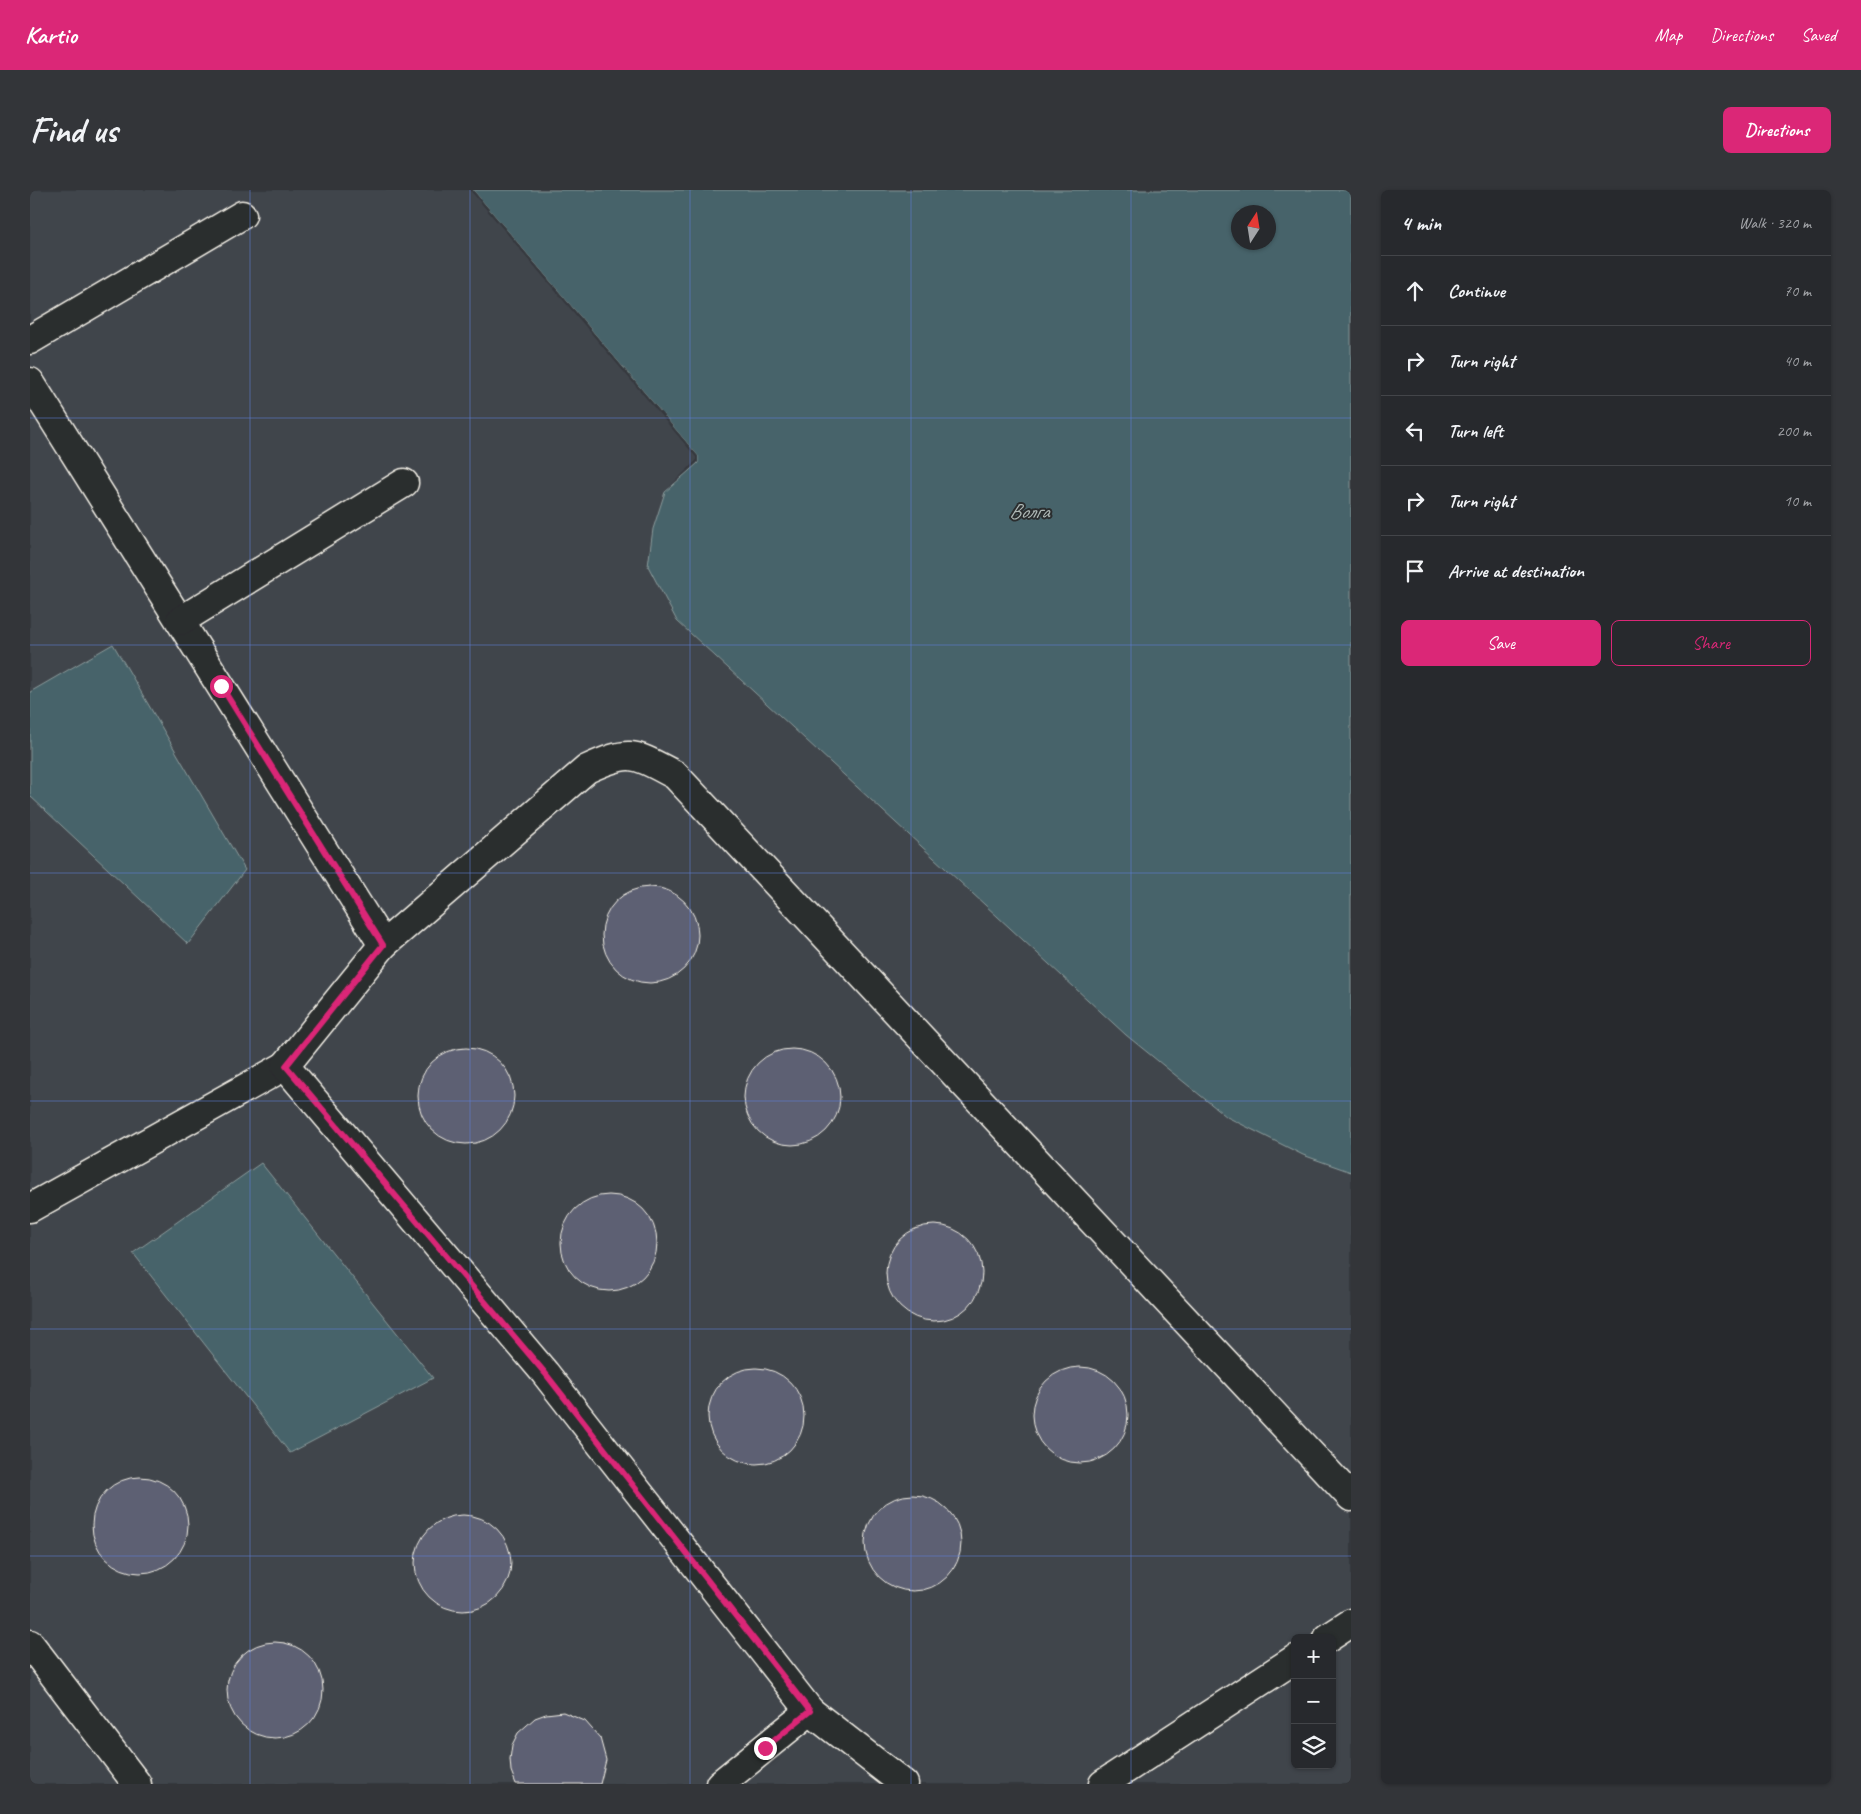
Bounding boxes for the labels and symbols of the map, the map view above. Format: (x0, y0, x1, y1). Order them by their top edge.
north arrow (1231, 205, 1276, 250)
water label: Волга (1009, 498, 1052, 524)
route start (210, 675, 233, 698)
route end (754, 1737, 777, 1760)

